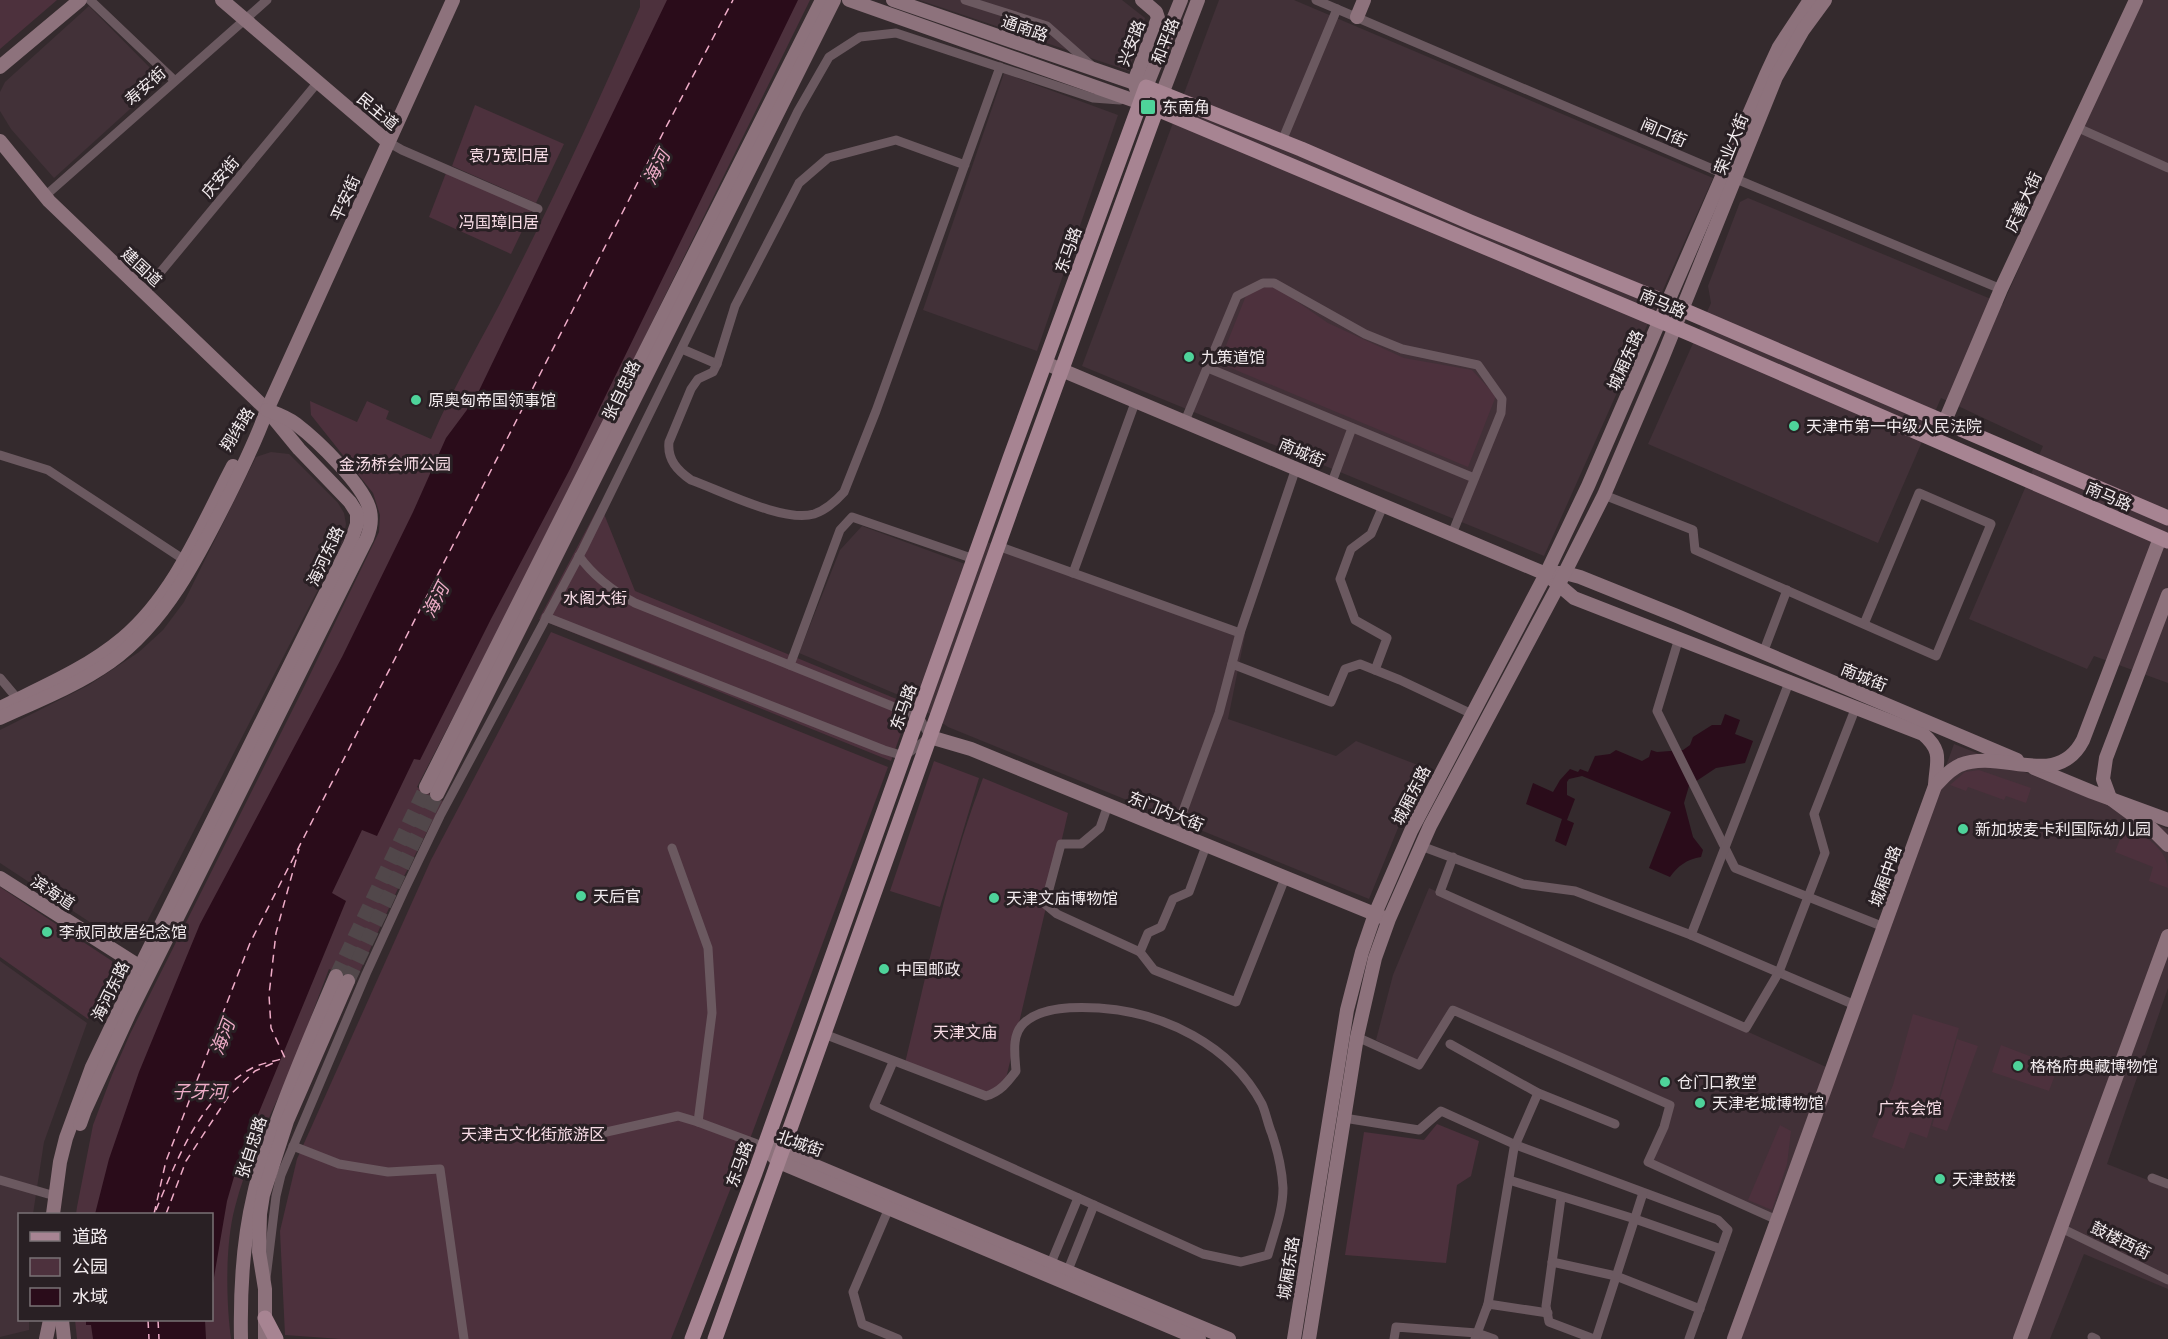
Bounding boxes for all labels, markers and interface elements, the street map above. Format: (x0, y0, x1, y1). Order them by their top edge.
street label: 通南路 (999, 11, 1051, 45)
street label: 和平路 (1147, 15, 1183, 67)
street label: 兴安路 (1113, 17, 1149, 69)
street label: 寿安街 (120, 63, 170, 109)
street label: 民主道 (353, 88, 403, 134)
place label: 东南角 (1162, 97, 1210, 117)
marker: 东南角 (1139, 98, 1157, 116)
street label: 荣业大街 (1710, 111, 1752, 177)
street label: 闸口街 (1638, 113, 1690, 151)
water label: 海河 (638, 143, 675, 188)
park label: 袁乃宽旧居 (469, 145, 549, 165)
street label: 庆安街 (197, 152, 243, 202)
street label: 庆善大街 (2000, 169, 2046, 235)
street label: 平安街 (326, 172, 364, 224)
park label: 冯国璋旧居 (459, 212, 539, 232)
street label: 东马路 (1050, 224, 1086, 276)
street label: 建国道 (118, 243, 166, 291)
street label: 南马路 (1637, 284, 1689, 322)
street label: 城厢东路 (1603, 327, 1647, 393)
place label: 九策道馆 (1201, 347, 1265, 367)
marker: 九策道馆 (1182, 350, 1196, 364)
street label: 张自忠路 (598, 357, 644, 423)
place label: 原奥匈帝国领事馆 (428, 390, 556, 410)
marker: 原奥匈帝国领事馆 (409, 393, 423, 407)
street label: 翔纬路 (216, 403, 258, 455)
place label: 天津市第一中级人民法院 (1806, 416, 1982, 436)
marker: 天津市第一中级人民法院 (1787, 419, 1801, 433)
street label: 南城街 (1276, 433, 1328, 471)
park label: 金汤桥会师公园 (339, 454, 451, 474)
street label: 南马路 (2083, 477, 2135, 515)
street label: 海河东路 (302, 523, 348, 589)
water label: 海河 (417, 576, 454, 621)
park label: 水阁大街 (563, 588, 627, 608)
street label: 南城街 (1838, 659, 1890, 695)
street label: 东马路 (885, 681, 921, 733)
street label: 城厢东路 (1388, 762, 1434, 828)
street label: 东门内大街 (1125, 787, 1207, 835)
place label: 新加坡麦卡利国际幼儿园 (1975, 819, 2151, 839)
marker: 新加坡麦卡利国际幼儿园 (1956, 822, 1970, 836)
street label: 城厢中路 (1865, 843, 1905, 909)
street label: 滨海道 (27, 871, 79, 913)
place label: 天后官 (593, 886, 641, 906)
place label: 天津文庙博物馆 (1006, 888, 1118, 908)
marker: 天后官 (574, 889, 588, 903)
marker: 天津文庙博物馆 (987, 891, 1001, 905)
place label: 李叔同故居纪念馆 (59, 922, 187, 942)
marker: 李叔同故居纪念馆 (40, 925, 54, 939)
street label: 海河东路 (87, 958, 133, 1024)
place label: 中国邮政 (896, 959, 960, 979)
marker: 中国邮政 (877, 962, 891, 976)
water label: 海河 (205, 1013, 240, 1058)
park label: 天津文庙 (933, 1022, 997, 1042)
place label: 格格府典藏博物馆 (2030, 1056, 2158, 1076)
marker: 格格府典藏博物馆 (2011, 1059, 2025, 1073)
place label: 仓门口教堂 (1677, 1072, 1757, 1092)
marker: 仓门口教堂 (1658, 1075, 1672, 1089)
water label: 子牙河 (172, 1080, 229, 1102)
place label: 天津老城博物馆 (1712, 1093, 1824, 1113)
marker: 天津老城博物馆 (1693, 1096, 1707, 1110)
park label: 广东会馆 (1878, 1098, 1942, 1118)
street label: 张自忠路 (232, 1113, 270, 1181)
park label: 天津古文化街旅游区 (461, 1124, 605, 1144)
street label: 北城街 (774, 1125, 826, 1161)
street label: 东马路 (721, 1138, 757, 1190)
place label: 天津鼓楼 (1952, 1169, 2016, 1189)
marker: 天津鼓楼 (1933, 1172, 1947, 1186)
legend (18, 1213, 213, 1321)
street label: 鼓楼西街 (2088, 1217, 2154, 1263)
text: 道路 (72, 1225, 108, 1247)
street label: 城厢东路 (1273, 1235, 1303, 1301)
text: 公园 (72, 1255, 108, 1277)
text: 水域 (72, 1285, 108, 1307)

